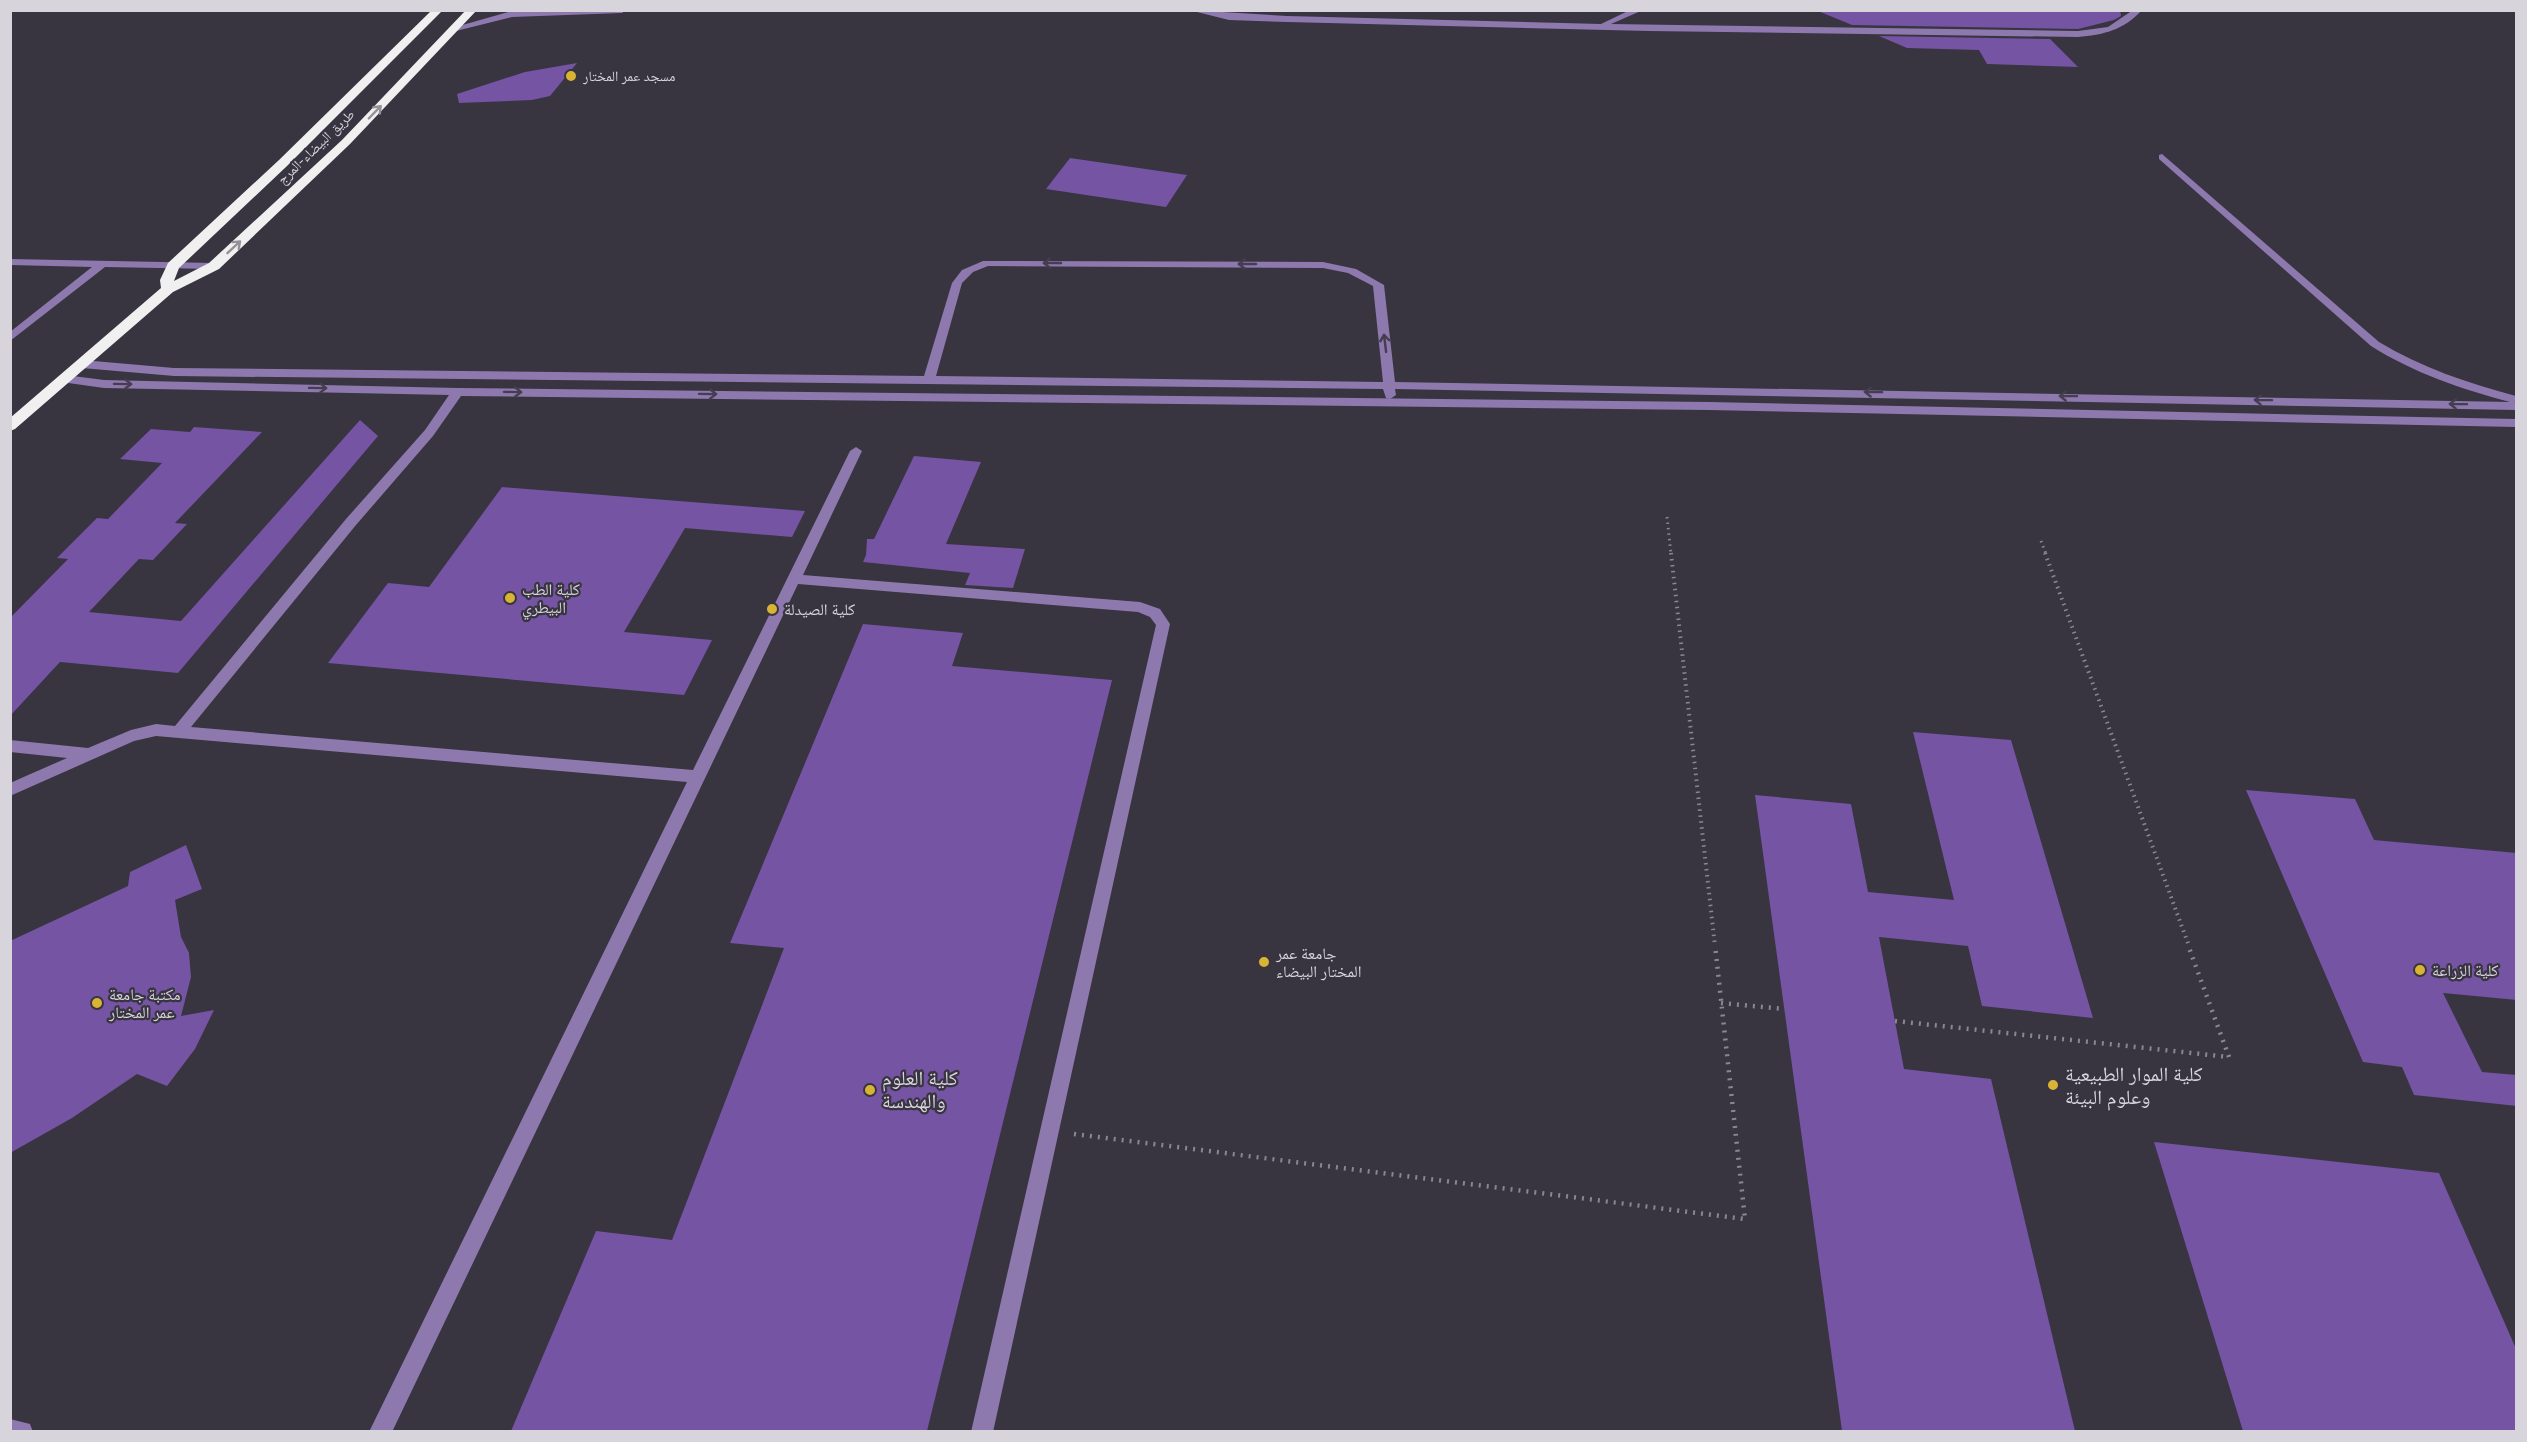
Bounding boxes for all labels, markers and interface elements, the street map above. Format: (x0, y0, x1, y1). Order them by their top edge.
place label: مسجد عمر المختار (582, 68, 675, 85)
marker: مسجد عمر المختار (564, 69, 578, 83)
one-way arrow (368, 105, 382, 120)
street label: طريق البيضاء-المرج (274, 106, 359, 189)
one-way arrow (227, 240, 242, 254)
one-way arrow (1043, 258, 1063, 269)
one-way arrow (1238, 258, 1258, 270)
one-way arrow (1379, 334, 1390, 354)
one-way arrow (113, 378, 133, 390)
one-way arrow (307, 383, 327, 394)
one-way arrow (502, 386, 522, 398)
one-way arrow (1864, 386, 1884, 398)
one-way arrow (697, 388, 717, 400)
one-way arrow (2059, 391, 2079, 402)
one-way arrow (2254, 395, 2274, 406)
one-way arrow (2449, 399, 2469, 410)
place label: كلية الطب البيطري (522, 580, 580, 620)
marker: كلية الطب البيطري (503, 591, 517, 605)
place label: كلية الصيدلة (784, 600, 855, 619)
marker: كلية الصيدلة (765, 602, 779, 616)
place label: جامعة عمر المختار البيضاء (1275, 944, 1362, 981)
marker: جامعة عمر المختار البيضاء (1257, 955, 1271, 969)
place label: كلية الزراعة (2432, 961, 2499, 980)
marker: كلية الزراعة (2413, 963, 2427, 977)
place label: مكتبة جامعة عمر المختار (108, 985, 181, 1022)
marker: مكتبة جامعة عمر المختار (90, 996, 104, 1010)
place label: كلية الموار الطبيعية وعلوم البيئة (2065, 1062, 2203, 1111)
place label: كلية العلوم والهندسة (882, 1066, 958, 1113)
marker: كلية الموار الطبيعية وعلوم البيئة (2046, 1078, 2060, 1092)
marker: كلية العلوم والهندسة (863, 1083, 877, 1097)

